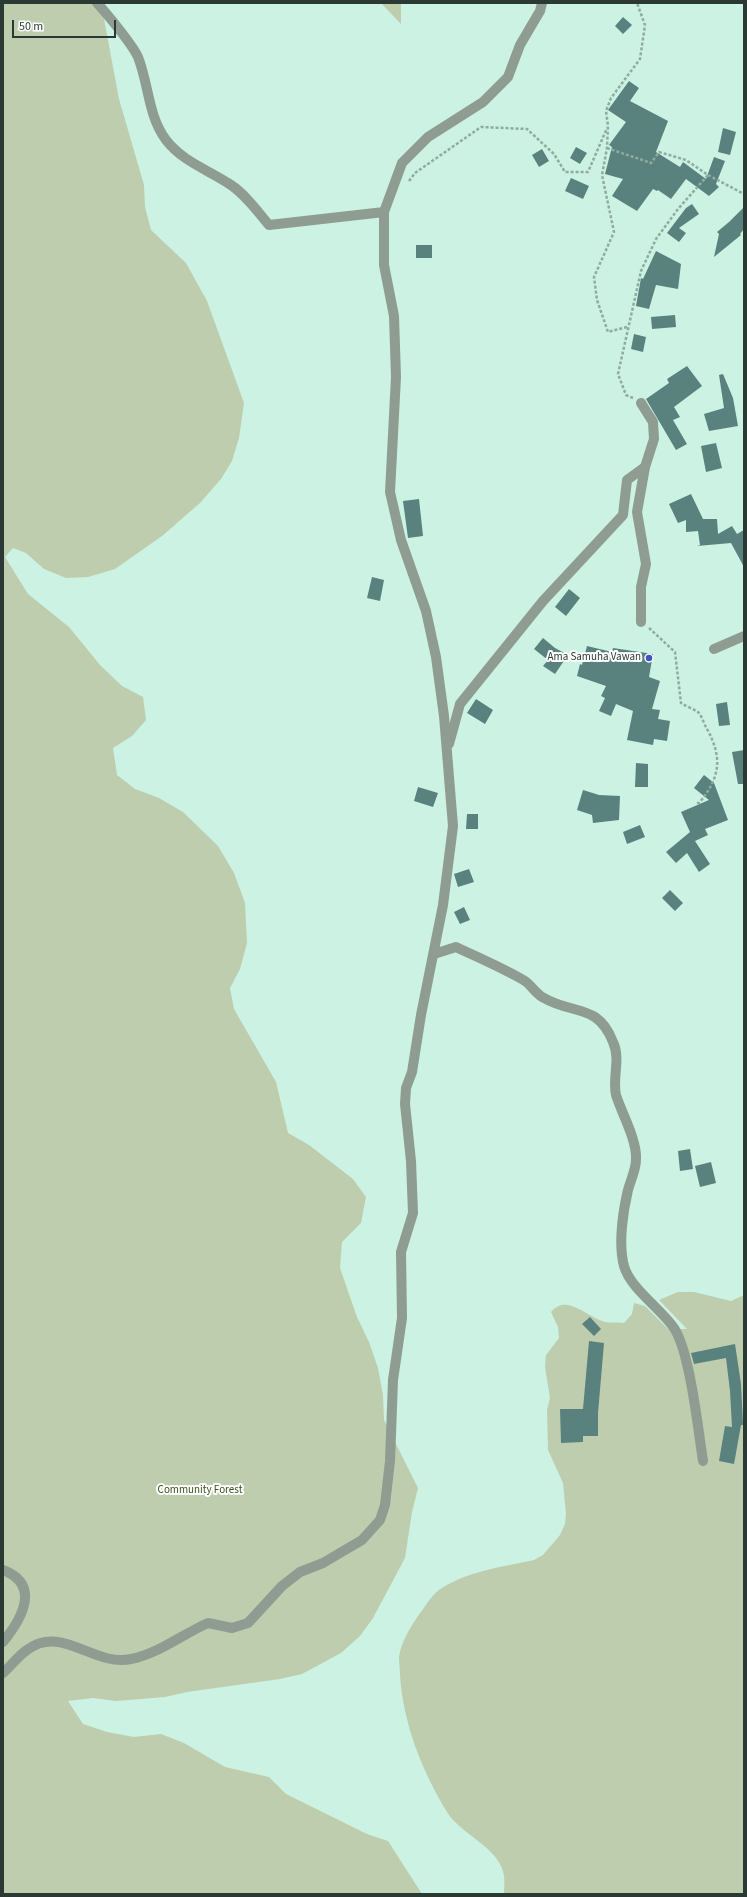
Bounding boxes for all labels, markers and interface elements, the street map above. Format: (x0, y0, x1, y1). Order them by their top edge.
scale bar (14, 12, 118, 38)
text: 50 m (19, 18, 43, 35)
place label: Ama Samuha Vawan (548, 651, 641, 665)
marker: Ama Samuha Vawan (644, 653, 654, 663)
park label: Community Forest (158, 1484, 242, 1498)

